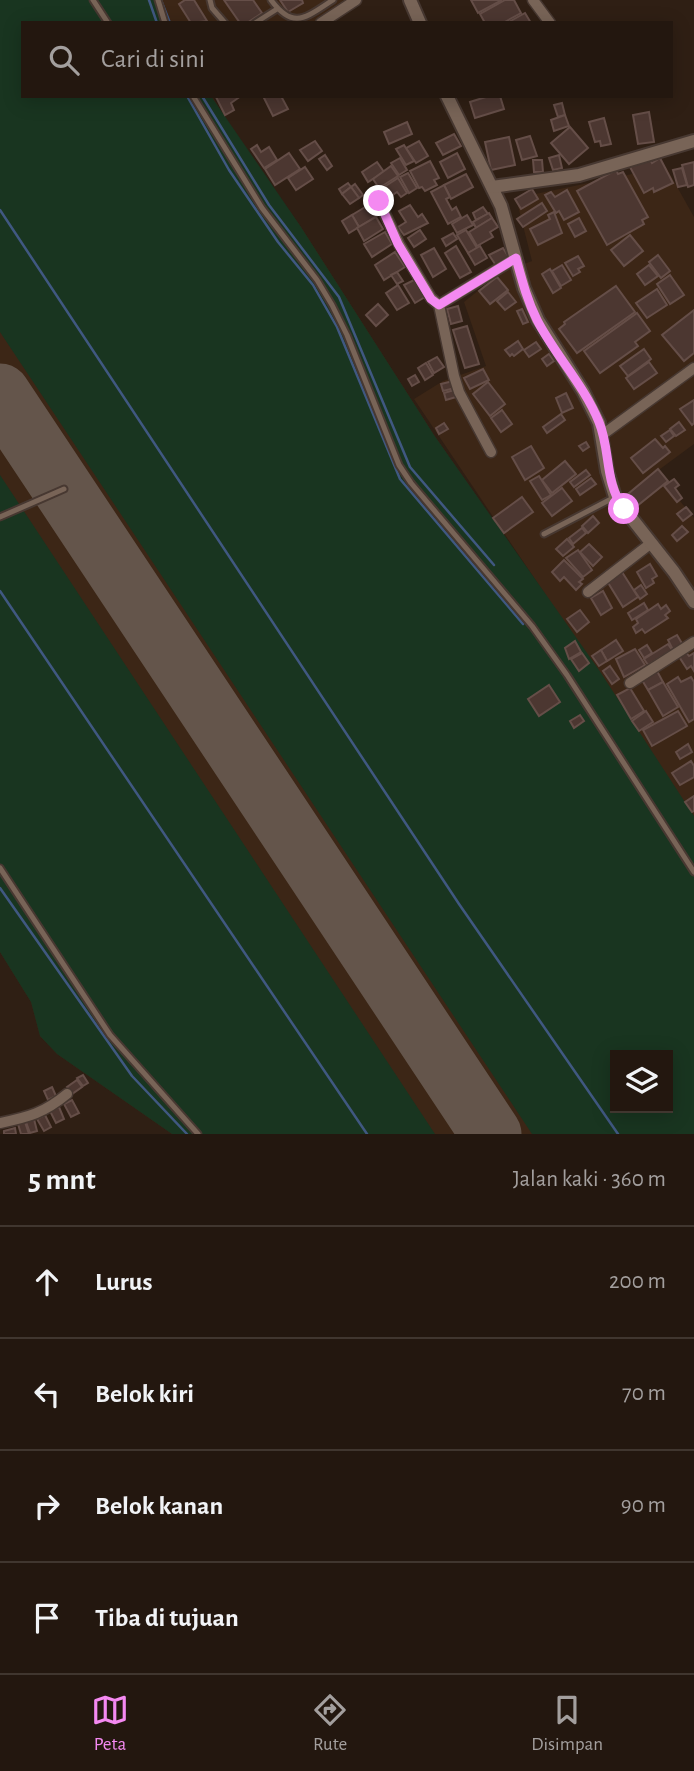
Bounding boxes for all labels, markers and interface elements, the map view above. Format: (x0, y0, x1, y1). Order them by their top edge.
search box (21, 21, 673, 98)
icon: search (45, 41, 83, 79)
text: Cari di sini (101, 46, 205, 72)
route end (363, 185, 394, 216)
route start (608, 493, 639, 524)
map controls (610, 1050, 673, 1113)
button: layers (610, 1050, 673, 1113)
text: 5 mnt (28, 1165, 96, 1195)
text: Jalan kaki · 360 m (513, 1168, 666, 1191)
icon: ahead (28, 1263, 66, 1301)
text: Lurus (95, 1269, 152, 1295)
text: 200 m (609, 1270, 666, 1293)
icon: left (28, 1375, 66, 1413)
text: Belok kiri (95, 1381, 194, 1407)
text: 70 m (622, 1382, 666, 1405)
icon: right (28, 1487, 66, 1525)
text: Belok kanan (95, 1493, 223, 1519)
text: 90 m (621, 1494, 666, 1517)
icon: arrive (28, 1599, 66, 1637)
text: Tiba di tujuan (95, 1605, 239, 1631)
tab: Peta (91, 1691, 129, 1756)
tab: Rute (311, 1691, 349, 1756)
tab: Disimpan (531, 1691, 603, 1756)

